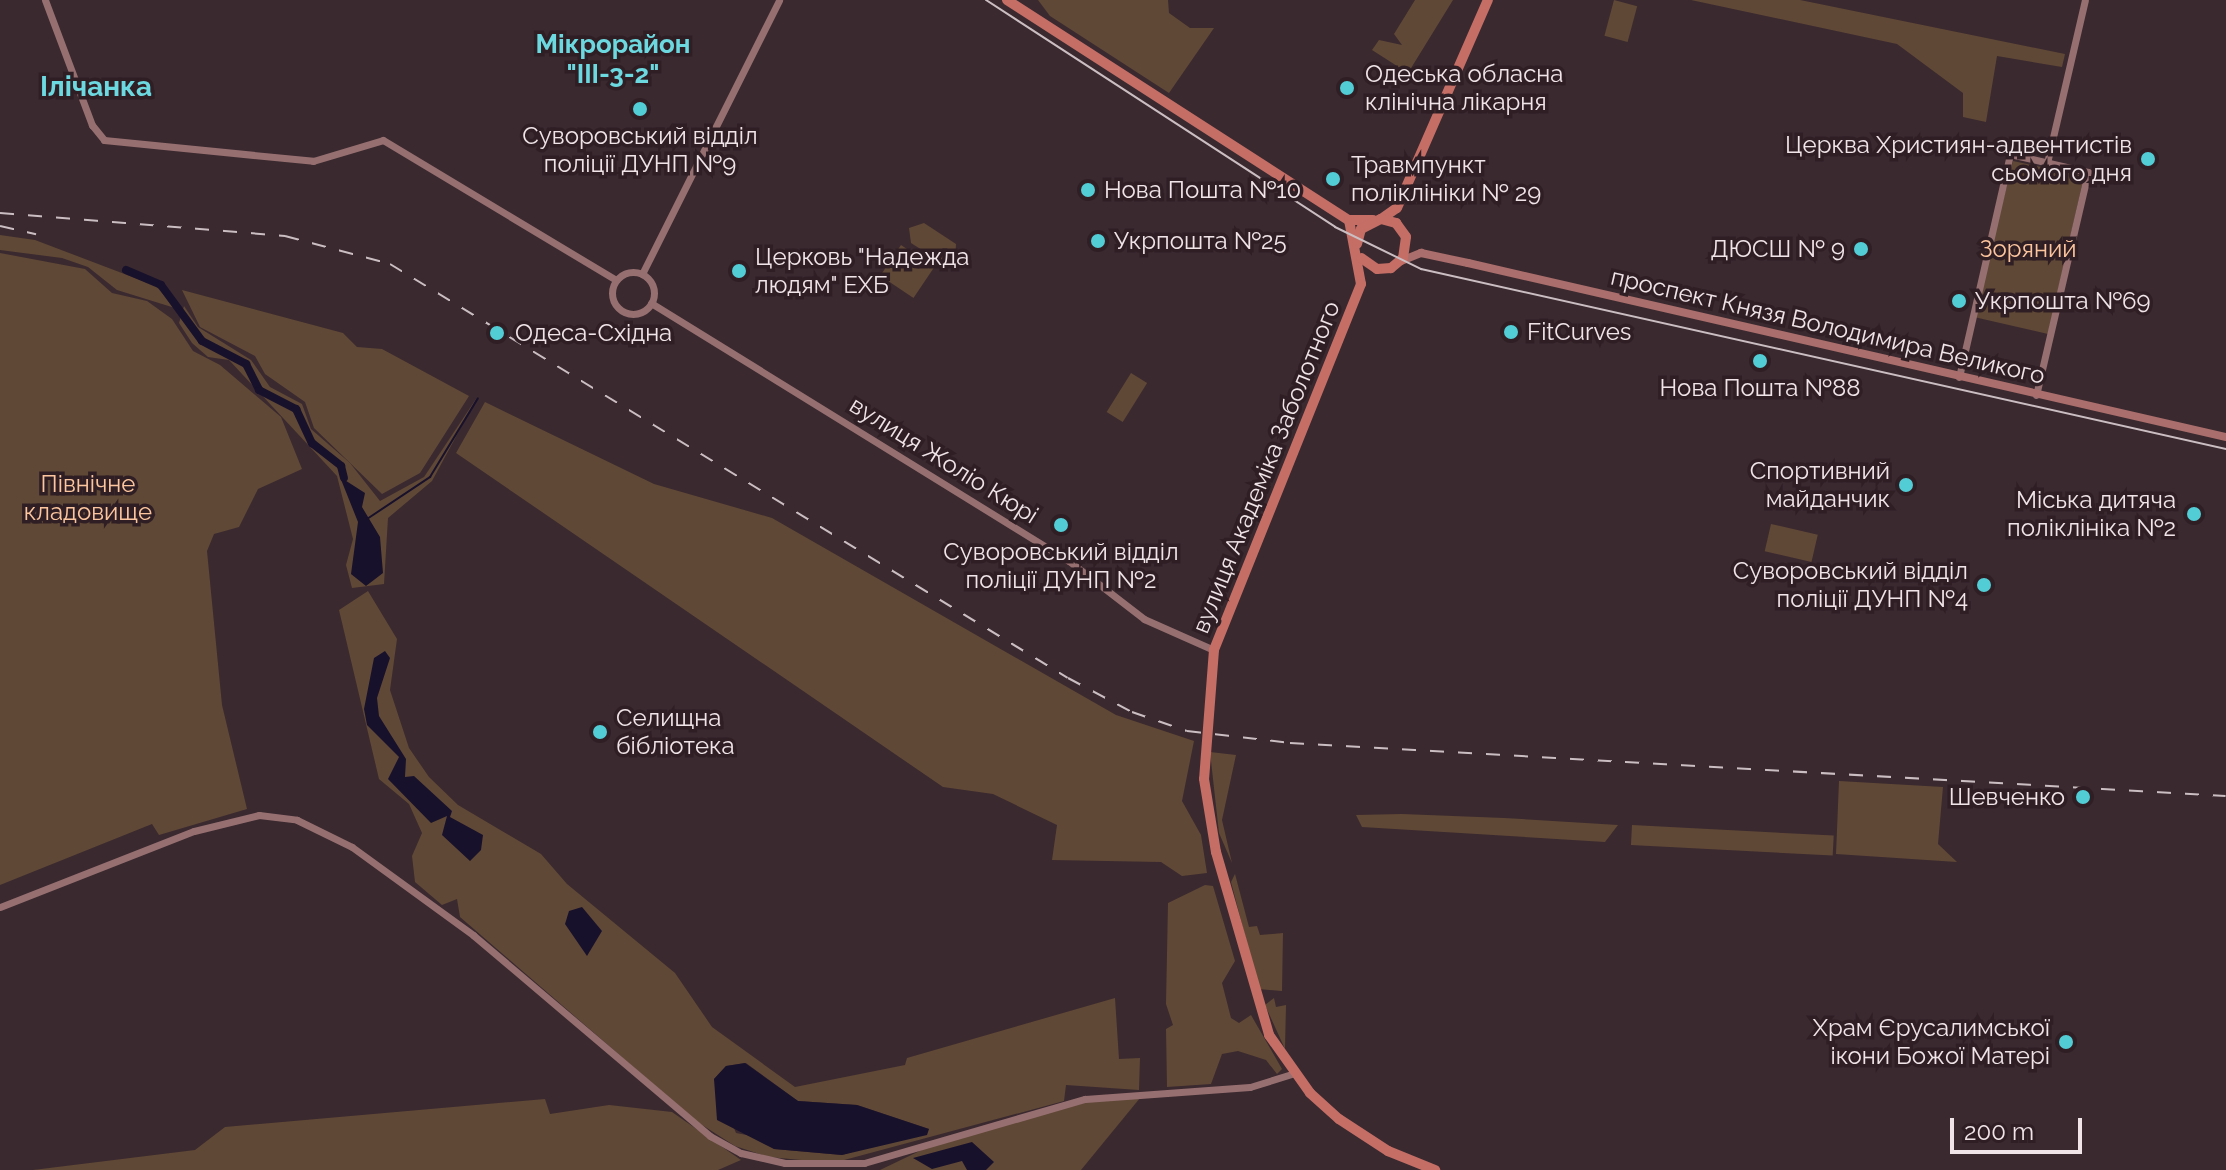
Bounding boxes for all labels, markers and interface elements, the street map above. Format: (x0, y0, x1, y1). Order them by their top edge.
district label: Мікрорайон "ІІІ-3-2" (536, 29, 690, 90)
place label: Одеська обласна клінічна лікарня (1365, 60, 1563, 116)
district label: Ілічанка (40, 70, 152, 104)
marker: Одеська обласна клінічна лікарня (1336, 77, 1358, 99)
marker: Суворовський відділ поліції ДУНП №9 (631, 100, 649, 118)
place label: Суворовський відділ поліції ДУНП №9 (522, 122, 758, 178)
place label: Церква Християн-адвентистів сьомого дня (1785, 131, 2132, 187)
marker: Церква Християн-адвентистів сьомого дня (2139, 150, 2157, 168)
place label: Травмпункт поліклініки № 29 (1351, 151, 1541, 207)
marker: Травмпункт поліклініки № 29 (1322, 168, 1344, 190)
place label: Нова Пошта №10 (1104, 176, 1301, 204)
marker: Нова Пошта №10 (1079, 181, 1097, 199)
place label: Укрпошта №25 (1114, 227, 1287, 255)
marker: Укрпошта №25 (1089, 232, 1107, 250)
place label: ДЮСШ № 9 (1711, 235, 1845, 263)
park label: Зоряний (1979, 235, 2077, 263)
marker: ДЮСШ № 9 (1852, 240, 1870, 258)
place label: Церковь "Надежда людям" ЕХБ (755, 243, 970, 299)
marker: Церковь "Надежда людям" ЕХБ (730, 262, 748, 280)
street label: проспект Князя Володимира Великого (1608, 262, 2048, 390)
place label: Укрпошта №69 (1975, 287, 2151, 315)
marker: Укрпошта №69 (1950, 292, 1968, 310)
street label: вулиця Академіка Заболотного (1186, 296, 1346, 638)
place label: FitCurves (1527, 318, 1631, 346)
place label: Одеса-Східна (515, 319, 672, 347)
marker: Одеса-Східна (486, 322, 508, 344)
marker: FitCurves (1502, 323, 1520, 341)
marker: Нова Пошта №88 (1751, 352, 1769, 370)
place label: Нова Пошта №88 (1660, 374, 1860, 402)
street label: вулиця Жоліо Кюрі (845, 390, 1043, 530)
place label: Спортивний майданчик (1750, 457, 1890, 513)
park label: Північне кладовище (24, 470, 152, 526)
marker: Спортивний майданчик (1897, 476, 1915, 494)
place label: Міська дитяча поліклініка №2 (2007, 486, 2176, 542)
marker: Міська дитяча поліклініка №2 (2183, 503, 2205, 525)
marker: Суворовський відділ поліції ДУНП №2 (1052, 516, 1070, 534)
place label: Суворовський відділ поліції ДУНП №2 (943, 538, 1179, 594)
place label: Суворовський відділ поліції ДУНП №4 (1733, 557, 1968, 613)
marker: Суворовський відділ поліції ДУНП №4 (1975, 576, 1993, 594)
place label: Селищна бібліотека (616, 704, 735, 760)
marker: Селищна бібліотека (591, 723, 609, 741)
place label: Шевченко (1949, 783, 2065, 811)
marker: Шевченко (2072, 786, 2094, 808)
place label: Храм Єрусалимської ікони Божої Матері (1813, 1014, 2050, 1070)
marker: Храм Єрусалимської ікони Божої Матері (2057, 1033, 2075, 1051)
scale bar (1954, 1102, 2086, 1152)
text: 200 m (1964, 1117, 2034, 1146)

